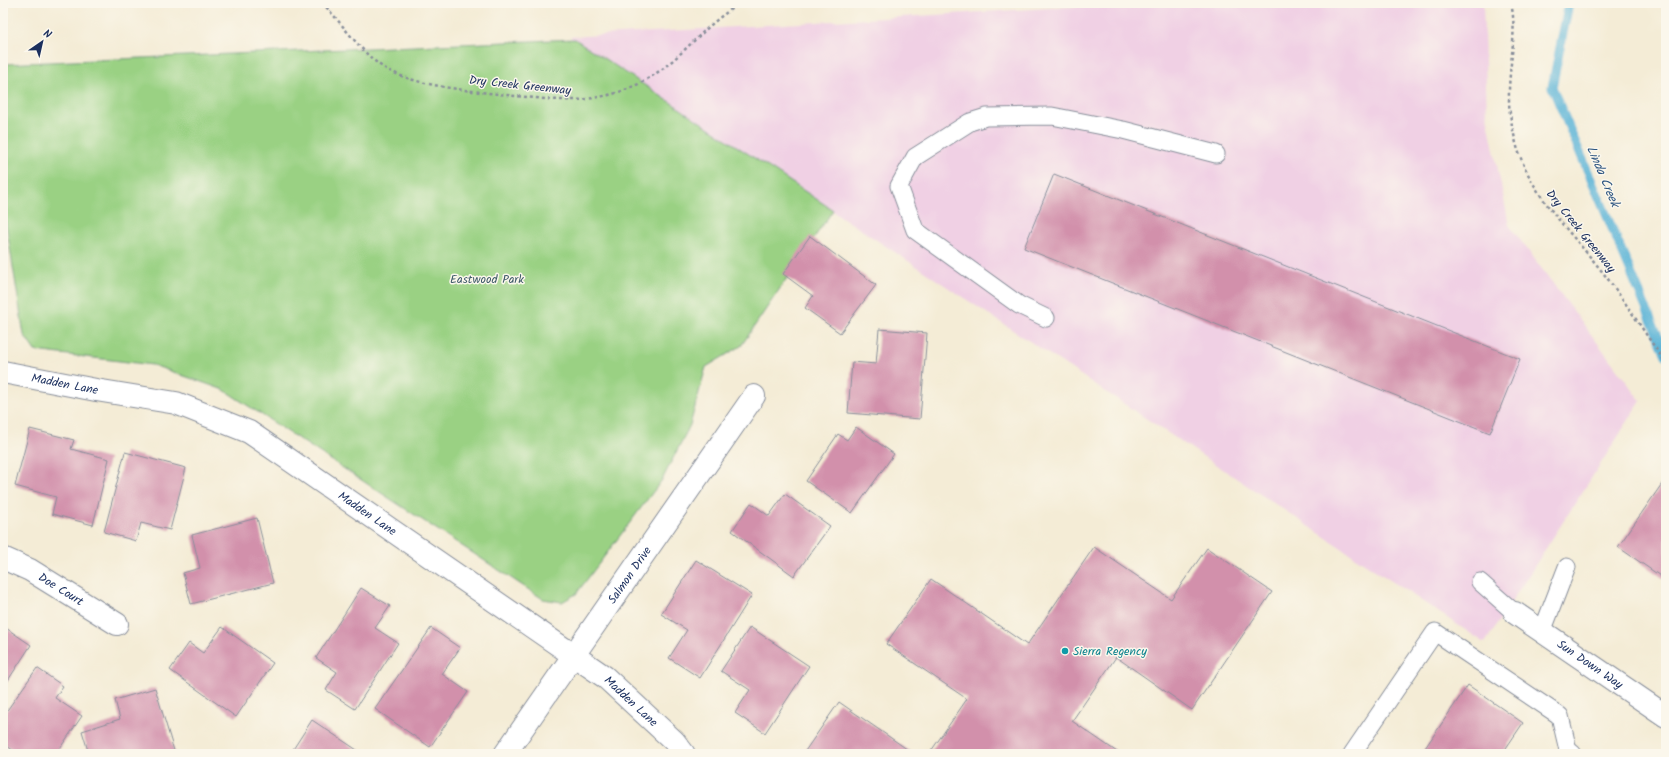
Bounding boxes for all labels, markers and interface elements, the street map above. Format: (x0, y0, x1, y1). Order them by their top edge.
north arrow (22, 22, 62, 62)
text: N (39, 25, 55, 44)
street label: Dry Creek Greenway (468, 71, 572, 100)
water label: Linda Creek (1580, 143, 1626, 212)
street label: Dry Creek Greenway (1541, 186, 1620, 277)
park label: Eastwood Park (450, 270, 524, 289)
street label: Madden Lane (30, 369, 100, 400)
street label: Madden Lane (334, 487, 401, 541)
street label: Salmon Drive (603, 542, 657, 608)
street label: Doe Court (34, 568, 87, 611)
street label: Sun Down Way (1553, 635, 1627, 694)
place label: Sierra Regency (1073, 642, 1147, 661)
marker: Sierra Regency (1060, 646, 1070, 656)
street label: Madden Lane (599, 672, 662, 732)

